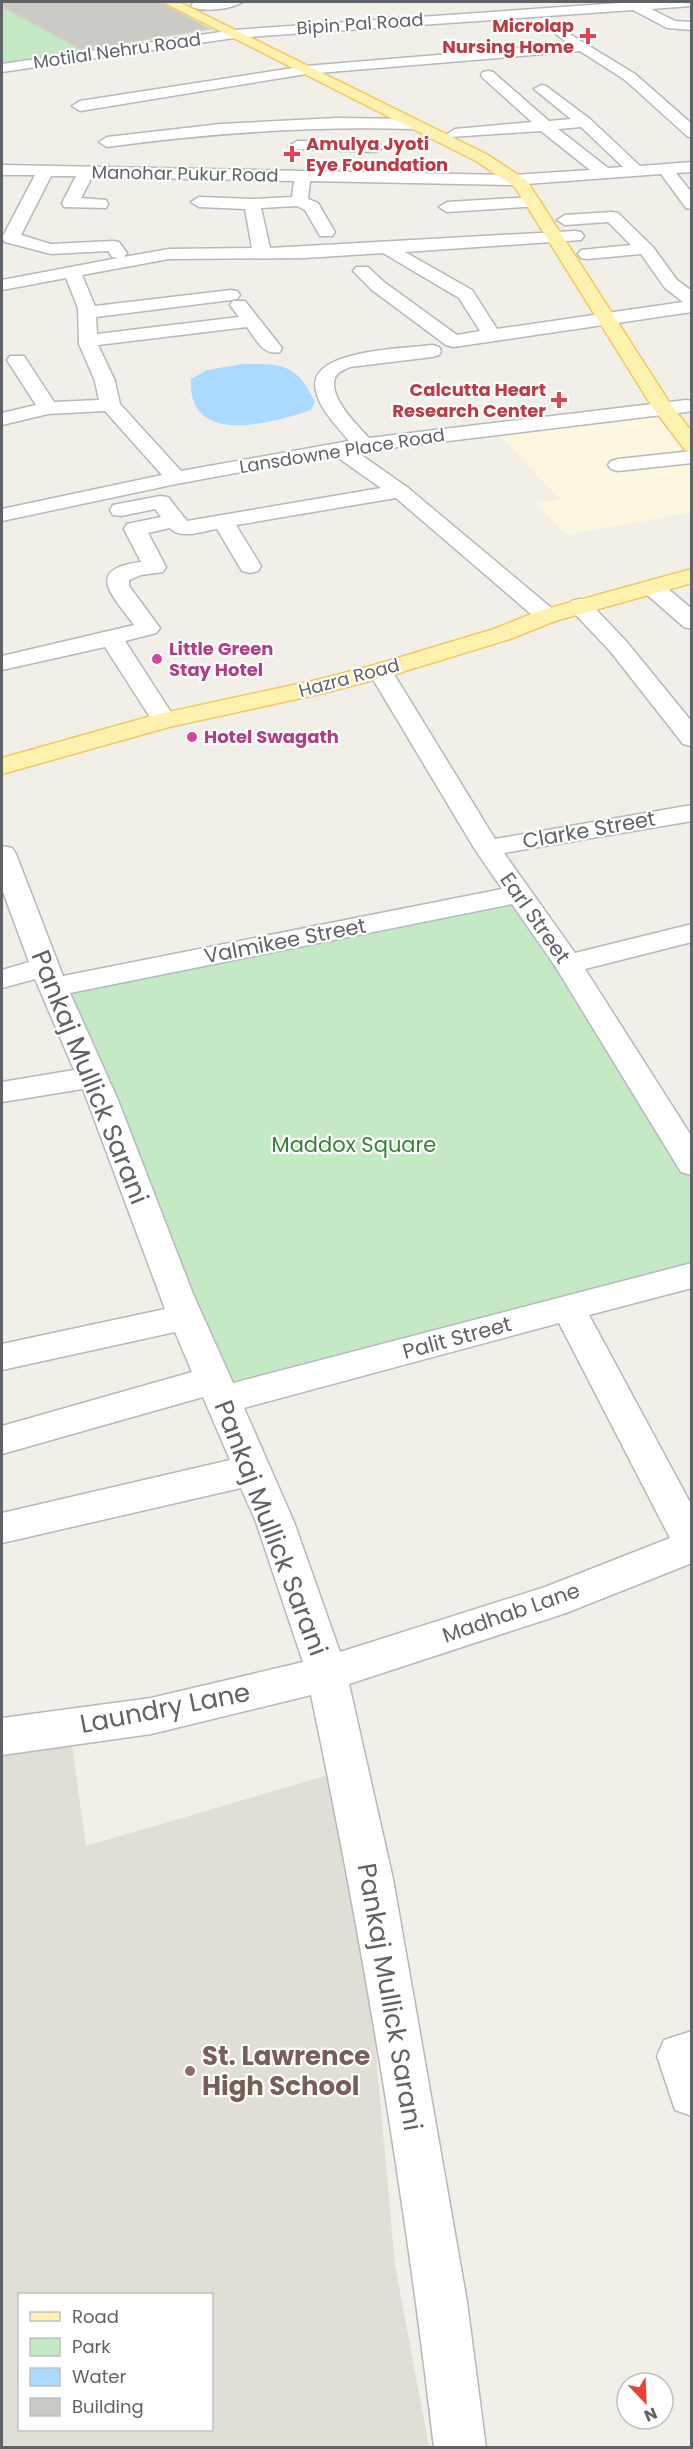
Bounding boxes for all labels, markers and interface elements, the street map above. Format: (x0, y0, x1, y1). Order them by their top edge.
street label: Bipin Pal Road (296, 7, 424, 40)
place label: Microlap Nursing Home (442, 13, 574, 59)
street label: Motilal Nehru Road (32, 26, 202, 75)
marker: Microlap Nursing Home (579, 27, 597, 45)
place label: Amulya Jyoti Eye Foundation (306, 131, 448, 177)
marker: Amulya Jyoti Eye Foundation (283, 145, 301, 163)
street label: Manohar Pukur Road (91, 159, 279, 188)
place label: Calcutta Heart Research Center (392, 377, 546, 423)
marker: Calcutta Heart Research Center (550, 391, 568, 409)
street label: Lansdowne Place Road (237, 422, 446, 479)
place label: Little Green Stay Hotel (169, 636, 273, 682)
marker: Little Green Stay Hotel (150, 652, 164, 666)
street label: Hazra Road (296, 652, 402, 703)
place label: Hotel Swagath (204, 724, 339, 749)
marker: Hotel Swagath (185, 730, 199, 744)
street label: Clarke Street (520, 804, 658, 855)
street label: Earl Street (493, 866, 577, 969)
street label: Valmikee Street (201, 911, 368, 970)
street label: Pankaj Mullick Sarani (23, 945, 157, 1209)
park label: Maddox Square (272, 1130, 436, 1159)
street label: Palit Street (399, 1309, 514, 1366)
street label: Pankaj Mullick Sarani (206, 1395, 336, 1661)
street label: Madhab Lane (438, 1575, 583, 1650)
street label: Laundry Lane (77, 1674, 253, 1742)
street label: Pankaj Mullick Sarani (349, 1860, 431, 2134)
place label: St. Lawrence High School (202, 2038, 370, 2104)
marker: St. Lawrence High School (183, 2064, 197, 2078)
legend (18, 2293, 213, 2431)
text: Road (72, 2304, 119, 2329)
text: Park (72, 2334, 111, 2359)
text: Water (72, 2364, 126, 2389)
north arrow (615, 2371, 675, 2431)
text: Building (72, 2394, 144, 2419)
text: N (641, 2401, 661, 2427)

